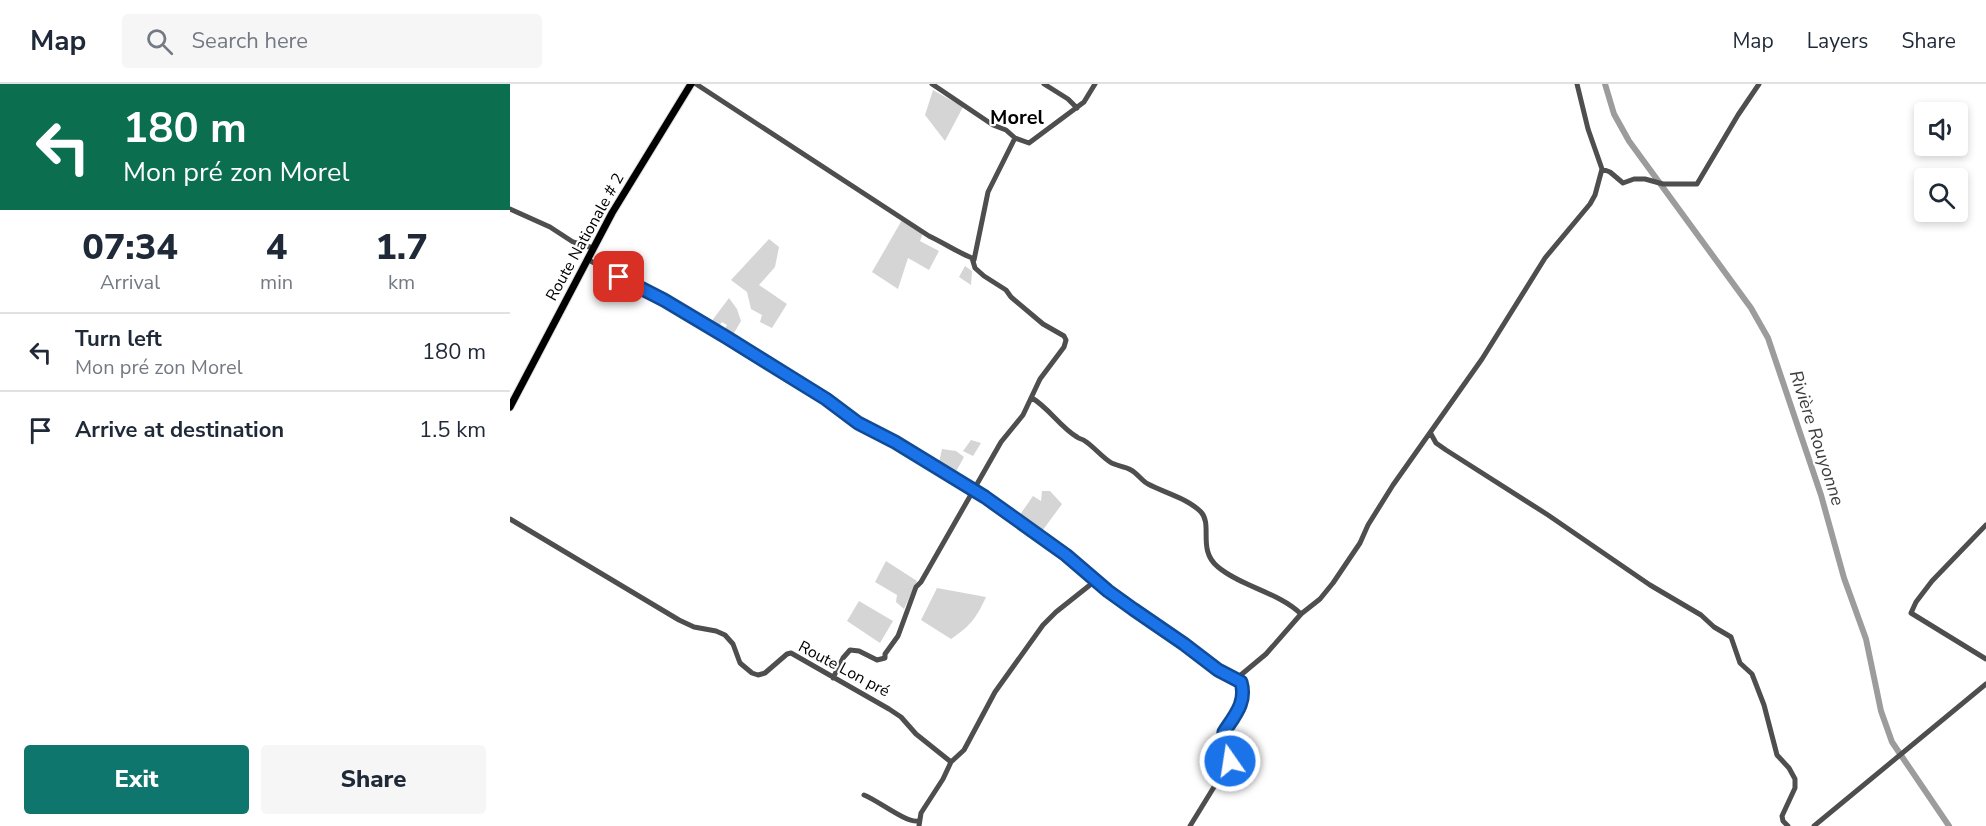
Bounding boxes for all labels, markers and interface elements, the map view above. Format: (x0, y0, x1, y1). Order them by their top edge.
search box (122, 14, 542, 68)
text: Map (30, 22, 86, 60)
icon: search (143, 25, 176, 58)
text: Search here (191, 26, 308, 56)
text: Map (1732, 27, 1774, 55)
text: Layers (1807, 27, 1868, 55)
text: Share (1901, 27, 1956, 55)
text: 180 m (123, 100, 247, 157)
map controls (1914, 102, 1968, 222)
button: sound (1914, 102, 1968, 156)
district label: Morel (990, 104, 1045, 131)
icon: left (24, 108, 102, 186)
text: Mon pré zon Morel (123, 154, 349, 191)
button: search (1914, 168, 1968, 222)
street label: Route Nationale # 2 (541, 169, 629, 305)
text: 07:34 (82, 223, 178, 272)
text: 4 (266, 223, 287, 272)
text: 1.7 (375, 223, 428, 272)
pin (593, 251, 644, 302)
icon: arrive (602, 260, 635, 293)
text: Arrival (100, 269, 160, 296)
text: min (260, 269, 293, 296)
text: km (388, 269, 415, 296)
text: Turn left (75, 324, 162, 354)
icon: left (24, 336, 57, 369)
text: 180 m (422, 337, 486, 367)
text: Mon pré zon Morel (75, 354, 243, 381)
water label: Rivière Rouyonne (1784, 367, 1850, 509)
icon: arrive (24, 414, 57, 447)
text: Arrive at destination (75, 415, 284, 445)
text: 1.5 km (419, 415, 486, 445)
street label: Route Lon pré (794, 636, 894, 702)
position arrow (1198, 729, 1262, 793)
button: Exit (24, 745, 249, 814)
button: Share (261, 745, 486, 814)

